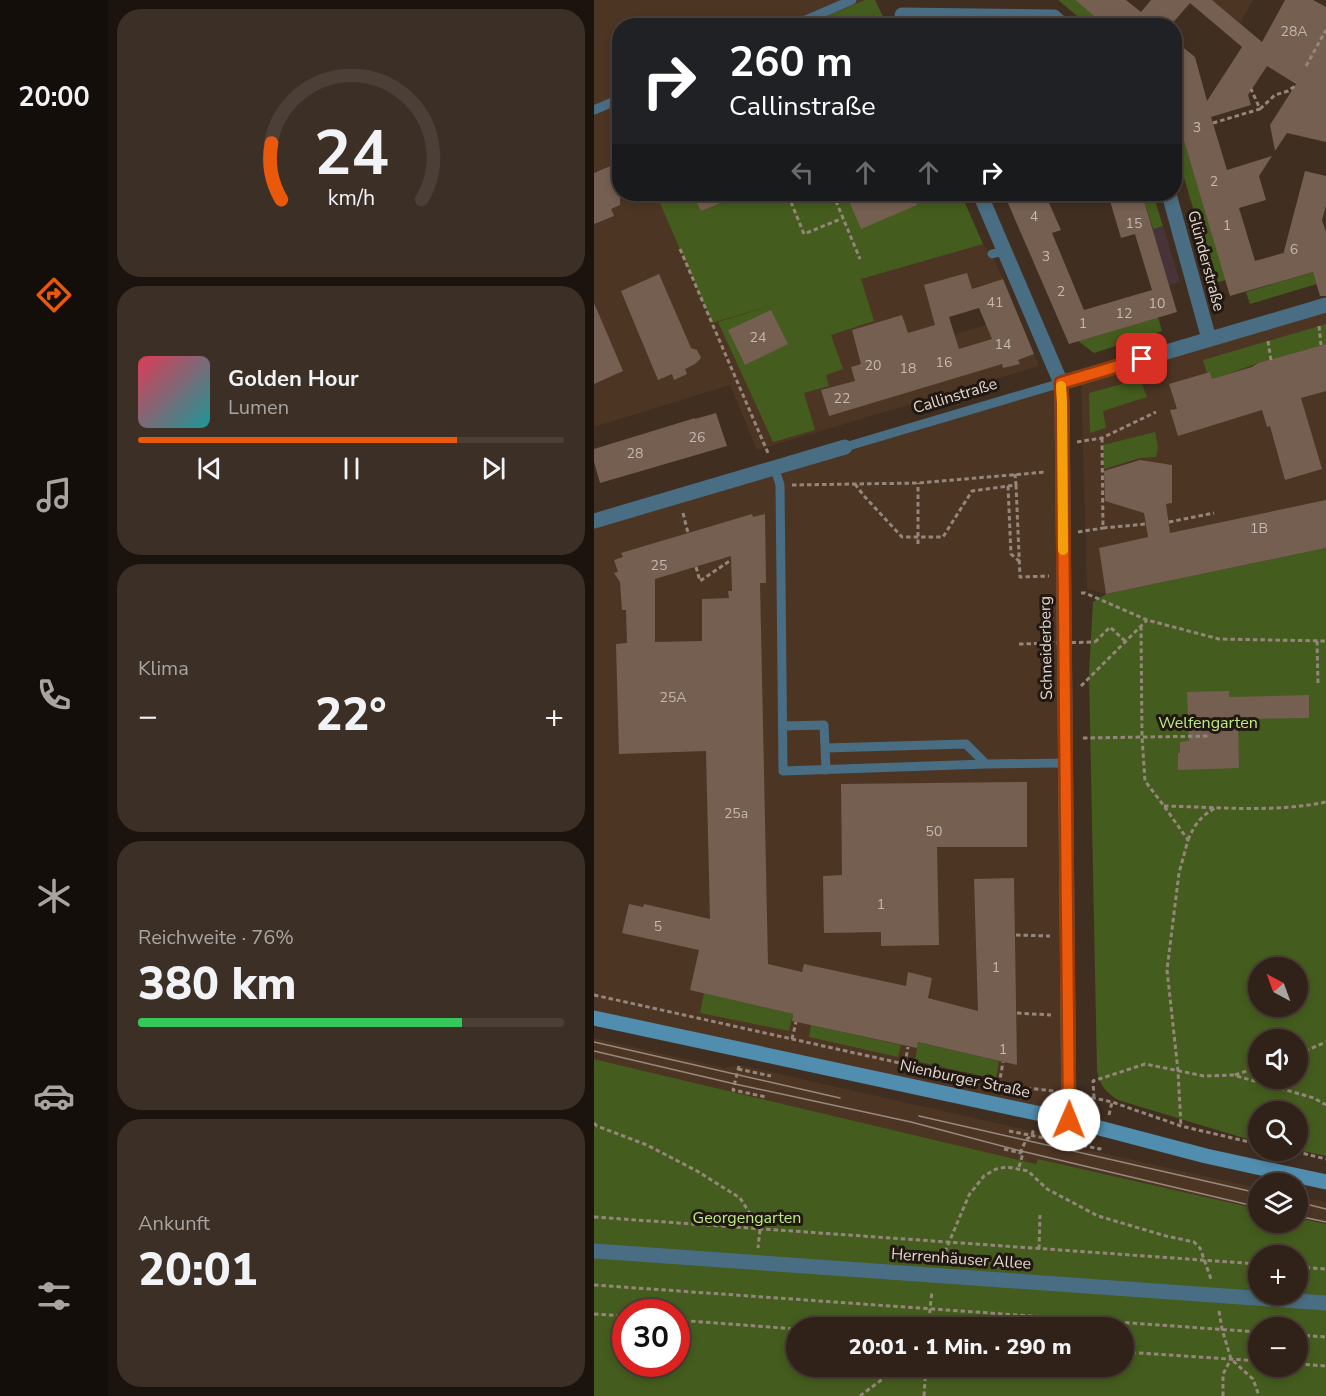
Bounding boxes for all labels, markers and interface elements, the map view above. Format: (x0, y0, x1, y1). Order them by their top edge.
house number: 28A (1280, 22, 1308, 41)
text: 260 m (729, 34, 853, 91)
icon: right (630, 42, 708, 120)
text: 20:00 (18, 79, 90, 116)
text: Callinstraße (729, 88, 876, 125)
text: 24 (314, 111, 388, 196)
house number: 3 (1193, 118, 1201, 137)
icon: left (786, 156, 819, 189)
icon: ahead (849, 156, 882, 189)
icon: ahead (912, 156, 945, 189)
icon: right (975, 156, 1008, 189)
house number: 2 (1210, 172, 1218, 191)
text: km/h (327, 184, 375, 214)
house number: 4 (1030, 207, 1038, 226)
street label: Glünderstraße (1182, 208, 1230, 314)
house number: 15 (1126, 214, 1142, 233)
house number: 1 (1223, 216, 1231, 235)
house number: 6 (1290, 240, 1298, 259)
house number: 3 (1042, 247, 1050, 266)
icon: directions (33, 274, 75, 316)
house number: 2 (1057, 282, 1065, 301)
house number: 41 (987, 293, 1003, 312)
house number: 10 (1149, 294, 1165, 313)
house number: 12 (1116, 304, 1132, 323)
house number: 1 (1079, 314, 1087, 333)
house number: 24 (750, 328, 766, 347)
pin (1116, 333, 1167, 384)
house number: 14 (995, 335, 1011, 354)
icon: arrive (1125, 342, 1158, 375)
house number: 16 (936, 353, 952, 372)
house number: 20 (865, 356, 881, 375)
house number: 18 (900, 359, 916, 378)
text: Golden Hour (228, 364, 359, 394)
street label: Callinstraße (910, 373, 1000, 419)
house number: 22 (834, 389, 850, 408)
text: Lumen (228, 394, 289, 421)
house number: 26 (689, 428, 705, 447)
house number: 28 (627, 444, 643, 463)
icon: previous (193, 452, 226, 485)
icon: pause (335, 452, 368, 485)
icon: next (477, 452, 510, 485)
icon: music (33, 474, 75, 516)
house number: 1B (1250, 519, 1268, 538)
house number: 25 (651, 556, 667, 575)
street label: Schneiderberg (1034, 596, 1058, 700)
text: Klima (138, 655, 189, 682)
icon: phone (33, 674, 75, 716)
text: 22° (315, 685, 387, 746)
house number: 25A (659, 688, 687, 707)
text: − (138, 694, 158, 739)
text: + (544, 694, 564, 739)
park label: Welfengarten (1158, 712, 1258, 734)
house number: 25a (724, 804, 748, 823)
house number: 50 (926, 822, 942, 841)
icon: climate (33, 875, 75, 917)
house number: 1 (877, 895, 885, 914)
house number: 5 (654, 917, 662, 936)
text: Reichweite · 76% (138, 924, 294, 951)
text: 380 km (138, 954, 297, 1015)
north arrow (1248, 957, 1308, 1017)
map controls (1248, 957, 1308, 1377)
house number: 1 (992, 958, 1000, 977)
button: sound (1248, 1029, 1308, 1089)
house number: 1 (999, 1040, 1007, 1059)
street label: Nienburger Straße (898, 1054, 1032, 1104)
icon: car (33, 1075, 75, 1117)
position arrow (1037, 1088, 1101, 1152)
button: search (1248, 1101, 1308, 1161)
button: layers (1248, 1173, 1308, 1233)
park label: Georgengarten (693, 1207, 801, 1229)
text: Ankunft (138, 1210, 210, 1237)
text: 20:01 (138, 1240, 258, 1301)
street label: Herrenhäuser Allee (890, 1243, 1032, 1275)
button: + (1248, 1245, 1308, 1305)
icon: filters (33, 1275, 75, 1317)
speed limit sign: 30 (612, 1299, 690, 1377)
button: − (1248, 1317, 1308, 1377)
text: 20:01 · 1 Min. · 290 m (849, 1332, 1072, 1362)

